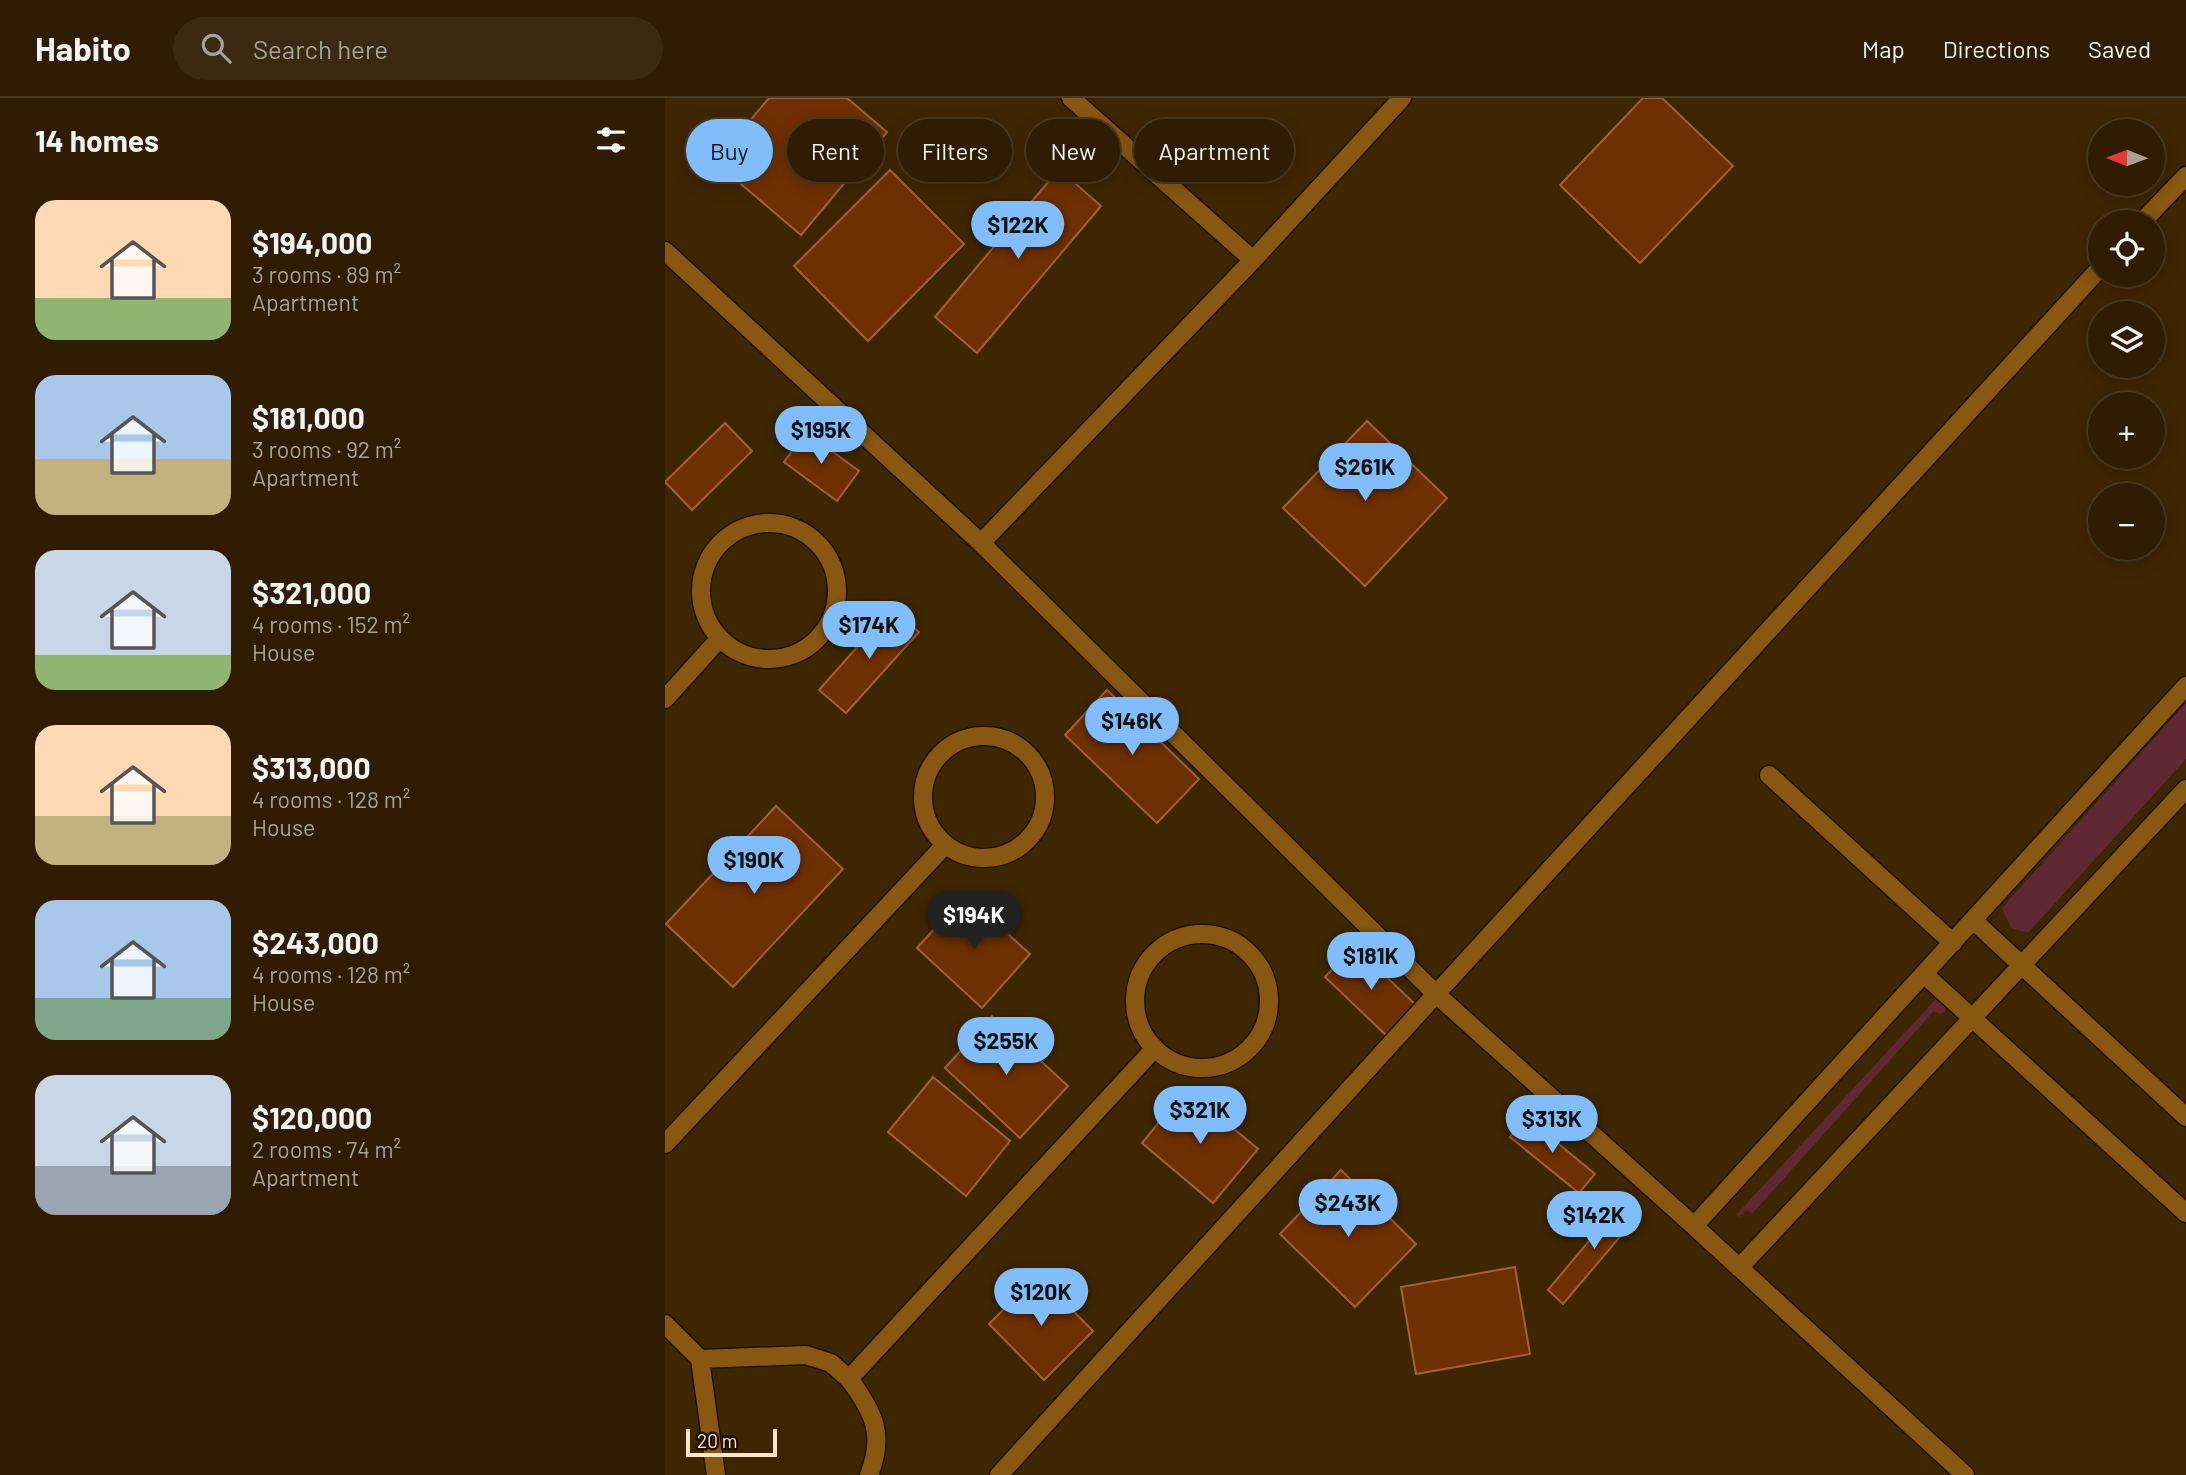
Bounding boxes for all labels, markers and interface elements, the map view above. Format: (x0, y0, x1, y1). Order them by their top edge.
search box (173, 17, 663, 80)
text: Habito (35, 28, 131, 68)
icon: search (197, 29, 235, 67)
text: Search here (253, 33, 388, 64)
text: Map (1862, 34, 1905, 63)
text: Directions (1943, 34, 2050, 63)
text: Saved (2088, 34, 2151, 63)
chip: Buy (686, 119, 773, 182)
chip: Rent (787, 119, 884, 182)
chip: Filters (898, 119, 1012, 182)
chip: New (1026, 119, 1120, 182)
chip: Apartment (1134, 119, 1294, 182)
north arrow (2088, 119, 2165, 196)
map controls (2088, 119, 2165, 560)
icon: filters (592, 121, 630, 159)
text: 14 homes (35, 122, 159, 158)
pin: $122K (969, 202, 1067, 261)
text: $122K (987, 210, 1049, 238)
button: locate (2088, 210, 2165, 287)
text: $194,000 (252, 224, 372, 260)
icon: home (91, 228, 175, 312)
text: 3 rooms · 89 m² (252, 260, 401, 288)
text: Apartment (252, 288, 359, 316)
button: layers (2088, 301, 2165, 378)
button: + (2088, 392, 2165, 469)
text: $181,000 (252, 399, 365, 435)
icon: home (91, 403, 175, 487)
pin: $195K (772, 406, 870, 466)
text: $195K (791, 415, 851, 443)
text: 3 rooms · 92 m² (252, 435, 401, 463)
pin: $261K (1316, 444, 1414, 503)
text: $261K (1335, 452, 1395, 480)
text: Apartment (252, 463, 359, 491)
button: − (2088, 483, 2165, 560)
text: $321,000 (252, 574, 371, 610)
icon: home (91, 578, 175, 662)
pin: $174K (820, 602, 918, 661)
text: 4 rooms · 152 m² (252, 610, 410, 638)
text: $174K (838, 610, 900, 638)
text: House (252, 638, 315, 666)
pin: $146K (1083, 698, 1181, 757)
text: $146K (1101, 706, 1163, 734)
text: $313,000 (252, 749, 371, 785)
icon: home (91, 753, 175, 837)
text: 4 rooms · 128 m² (252, 785, 410, 813)
text: House (252, 813, 315, 841)
pin: $190K (705, 836, 803, 896)
text: $190K (723, 845, 785, 873)
pin: $194K (925, 892, 1023, 951)
text: $194K (943, 900, 1005, 928)
text: $243,000 (252, 924, 379, 960)
icon: home (91, 928, 175, 1012)
pin: $181K (1322, 932, 1420, 992)
text: $181K (1343, 941, 1399, 969)
text: 4 rooms · 128 m² (252, 960, 410, 988)
text: House (252, 988, 315, 1016)
pin: $255K (957, 1018, 1055, 1077)
text: $255K (973, 1026, 1039, 1054)
pin: $321K (1151, 1086, 1249, 1146)
text: $321K (1170, 1095, 1230, 1123)
pin: $313K (1503, 1096, 1601, 1155)
text: $120,000 (252, 1099, 372, 1135)
icon: home (91, 1103, 175, 1187)
text: $313K (1522, 1104, 1582, 1132)
text: 2 rooms · 74 m² (252, 1135, 401, 1163)
text: Apartment (252, 1163, 359, 1191)
pin: $243K (1299, 1180, 1397, 1239)
text: $243K (1315, 1188, 1381, 1216)
pin: $142K (1545, 1192, 1643, 1251)
text: $142K (1563, 1200, 1625, 1228)
pin: $120K (992, 1268, 1090, 1328)
text: $120K (1010, 1277, 1072, 1305)
scale bar (686, 1426, 777, 1458)
text: 20 m (697, 1429, 737, 1452)

